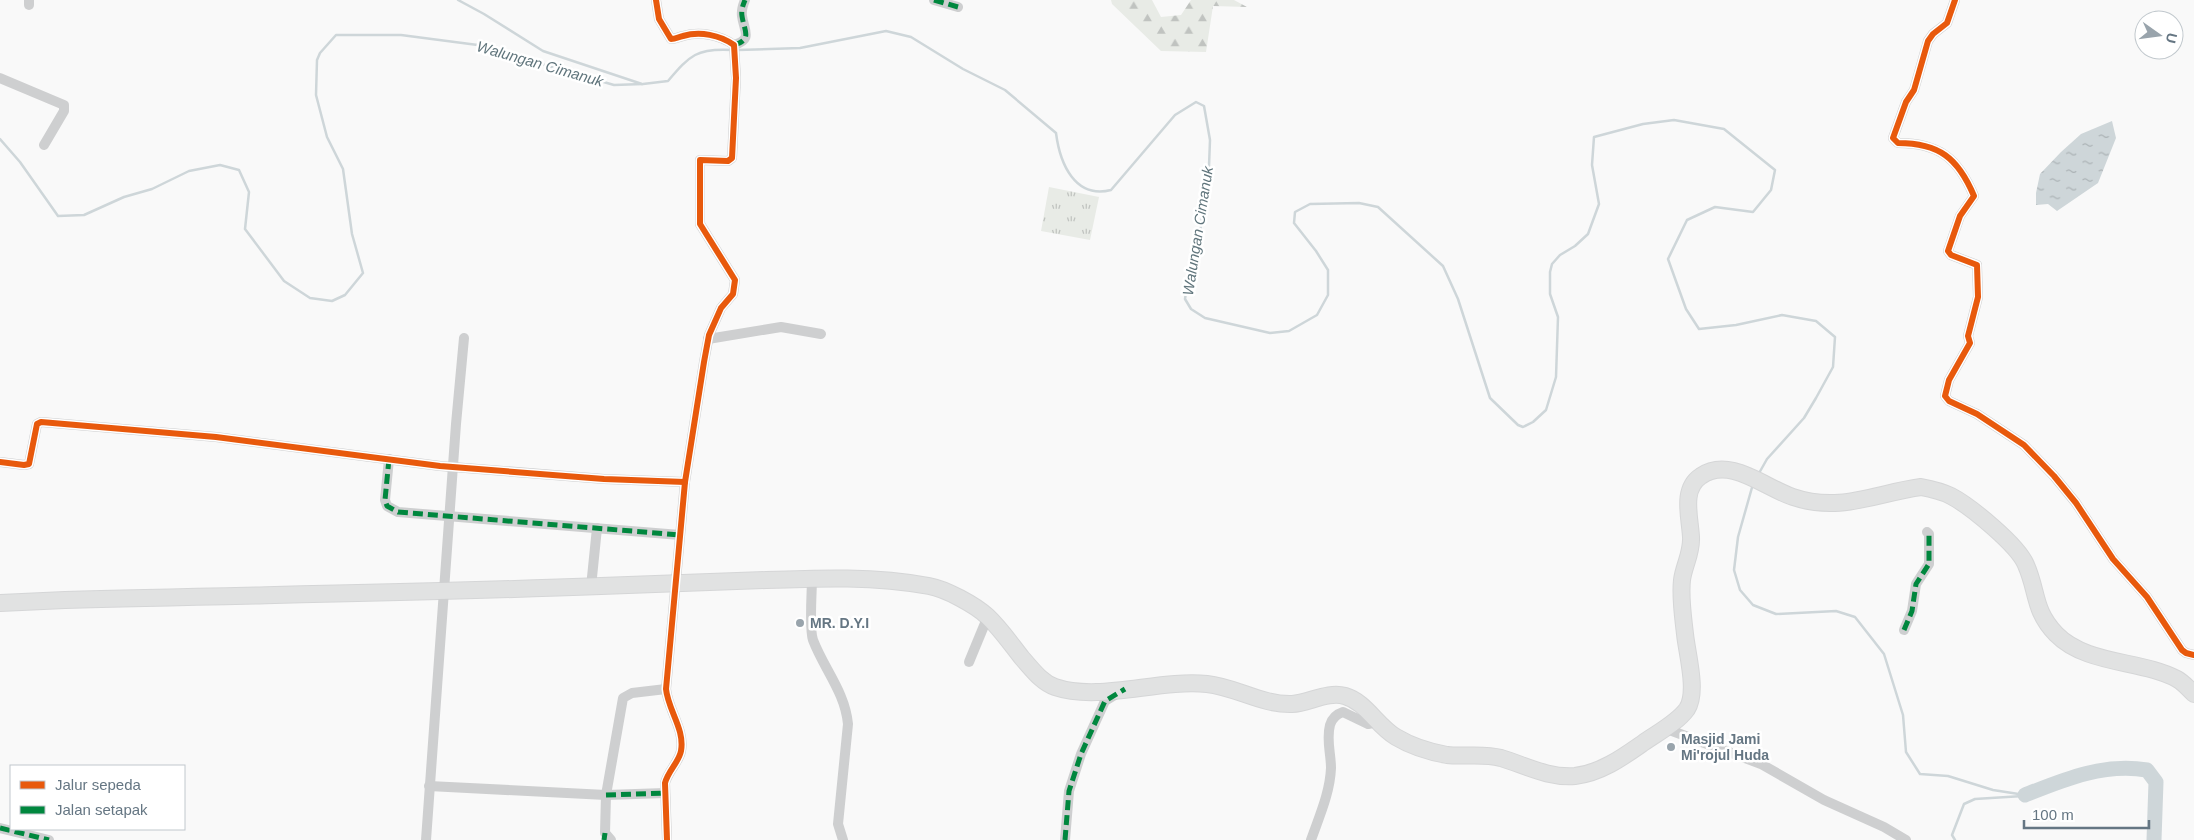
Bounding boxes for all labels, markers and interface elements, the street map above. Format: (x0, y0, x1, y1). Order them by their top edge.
north arrow (2134, 10, 2184, 60)
text: U (2163, 31, 2181, 45)
water label: Walungan Cimanuk (475, 37, 607, 90)
water label: Walungan Cimanuk (1179, 164, 1216, 297)
place label: MR. D.Y.I (810, 615, 869, 631)
marker: MR. D.Y.I (794, 617, 806, 629)
place label: Masjid Jami Mi'rojul Huda (1681, 731, 1769, 763)
marker: Masjid Jami Mi'rojul Huda (1665, 741, 1677, 753)
legend (10, 765, 185, 830)
text: Jalur sepeda (55, 776, 142, 793)
scale bar (2024, 798, 2149, 830)
text: Jalan setapak (55, 801, 148, 818)
text: 100 m (2032, 806, 2074, 823)

